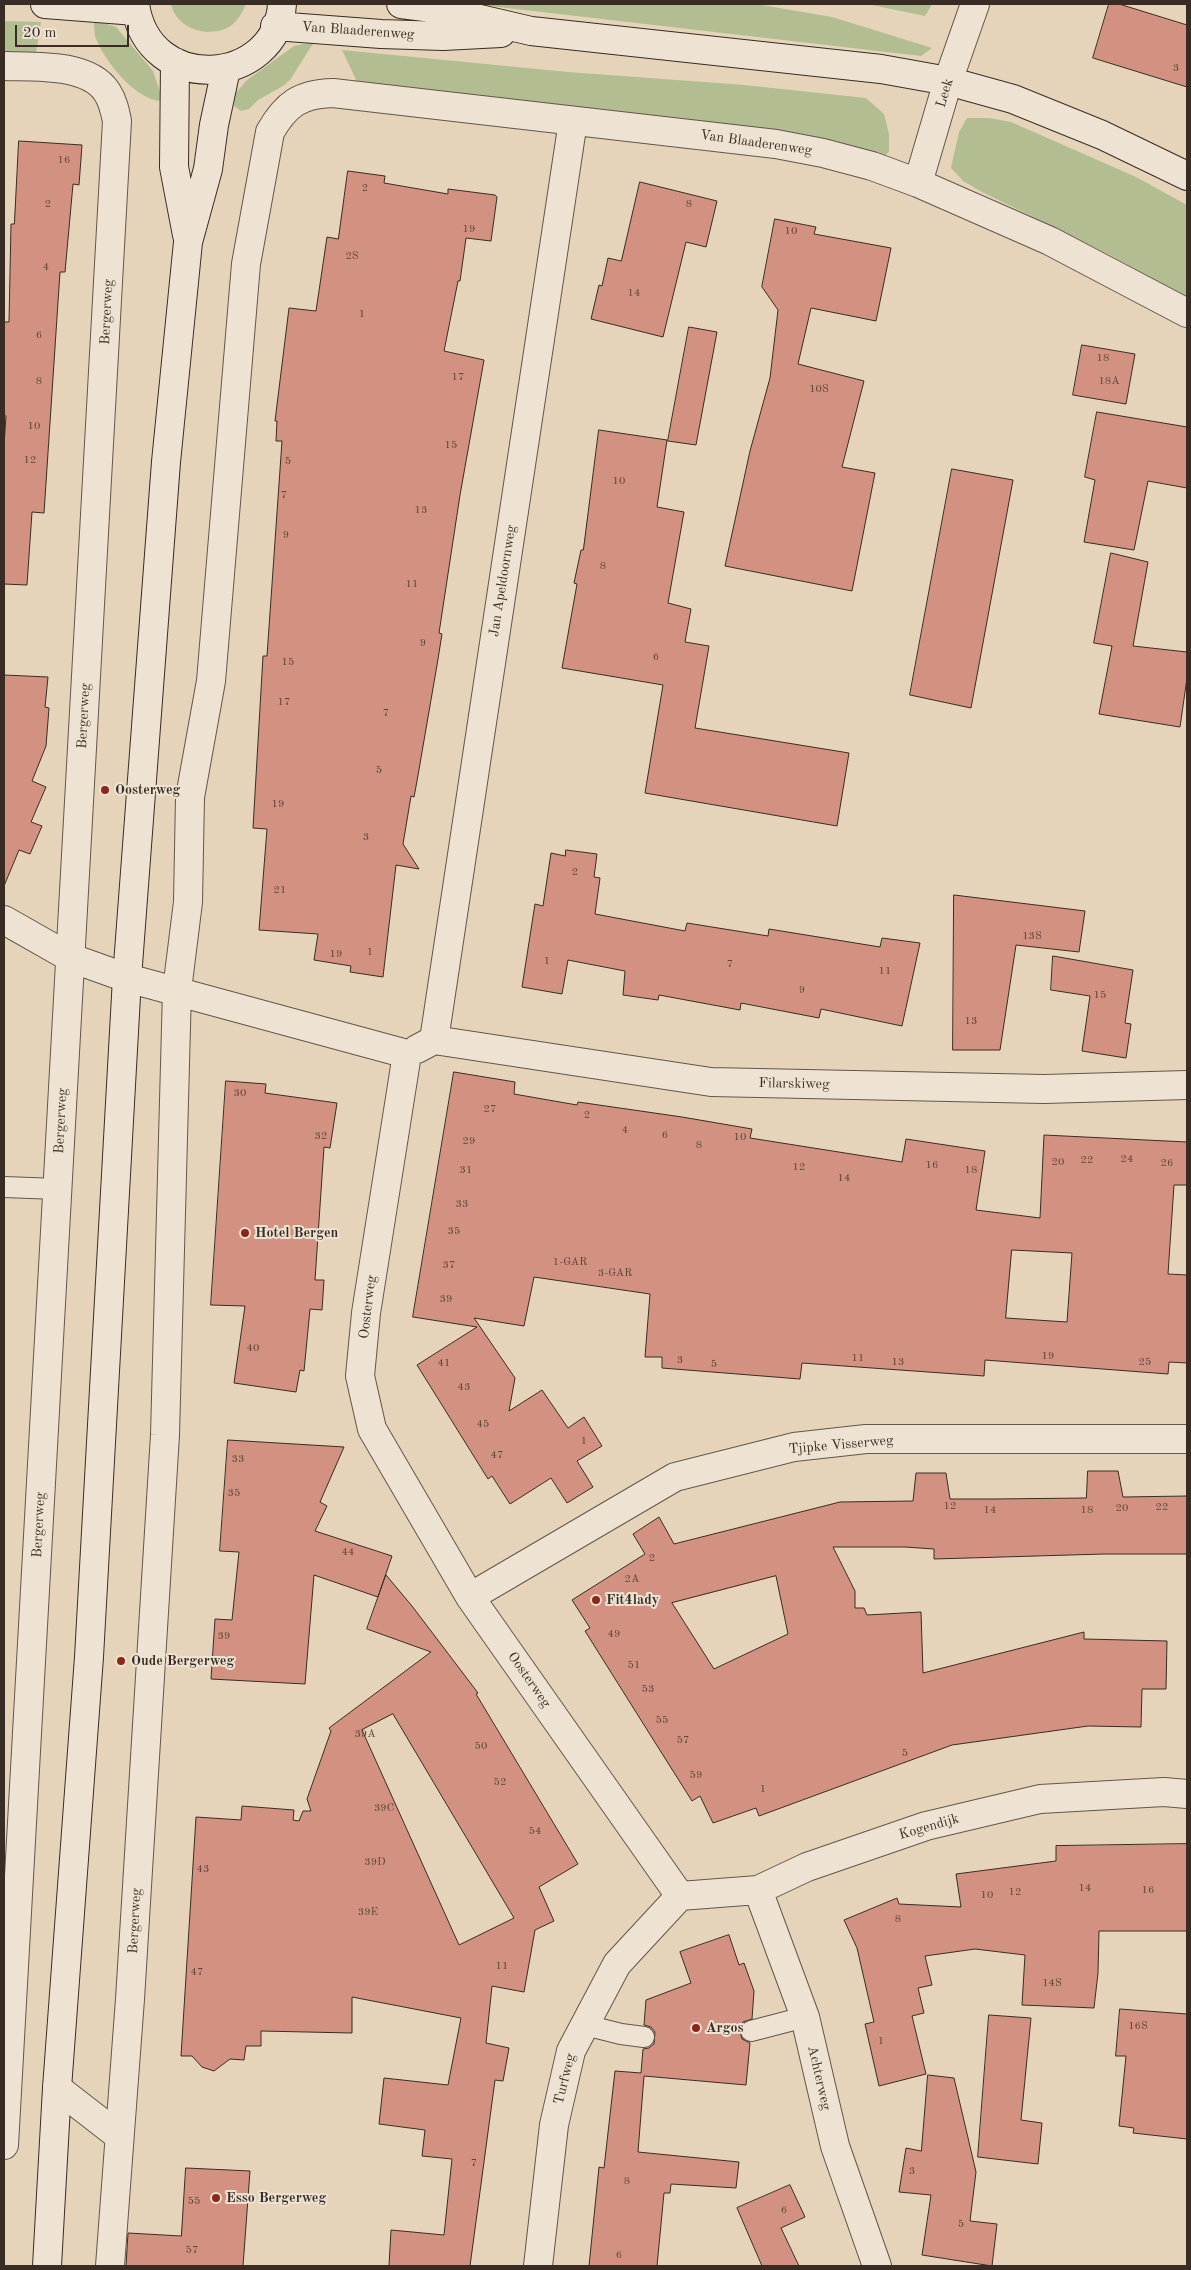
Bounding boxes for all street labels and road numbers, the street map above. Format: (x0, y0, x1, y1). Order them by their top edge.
street label: Van Blaaderenweg (301, 19, 415, 43)
street label: Leek (933, 76, 957, 110)
street label: Van Blaaderenweg (699, 127, 813, 159)
street label: Bergerweg (97, 279, 117, 345)
street label: Jan Apeldoornweg (486, 524, 520, 638)
street label: Bergerweg (74, 683, 94, 749)
street label: Filarskiweg (758, 1075, 830, 1093)
street label: Bergerweg (51, 1088, 71, 1154)
street label: Oosterweg (356, 1274, 380, 1340)
street label: Tjipke Visserweg (788, 1432, 894, 1458)
street label: Bergerweg (29, 1492, 49, 1558)
street label: Oosterweg (504, 1649, 554, 1711)
street label: Kogendijk (897, 1810, 961, 1844)
street label: Bergerweg (125, 1888, 145, 1954)
street label: Achterweg (803, 2044, 835, 2112)
street label: Turfweg (551, 2052, 579, 2106)

